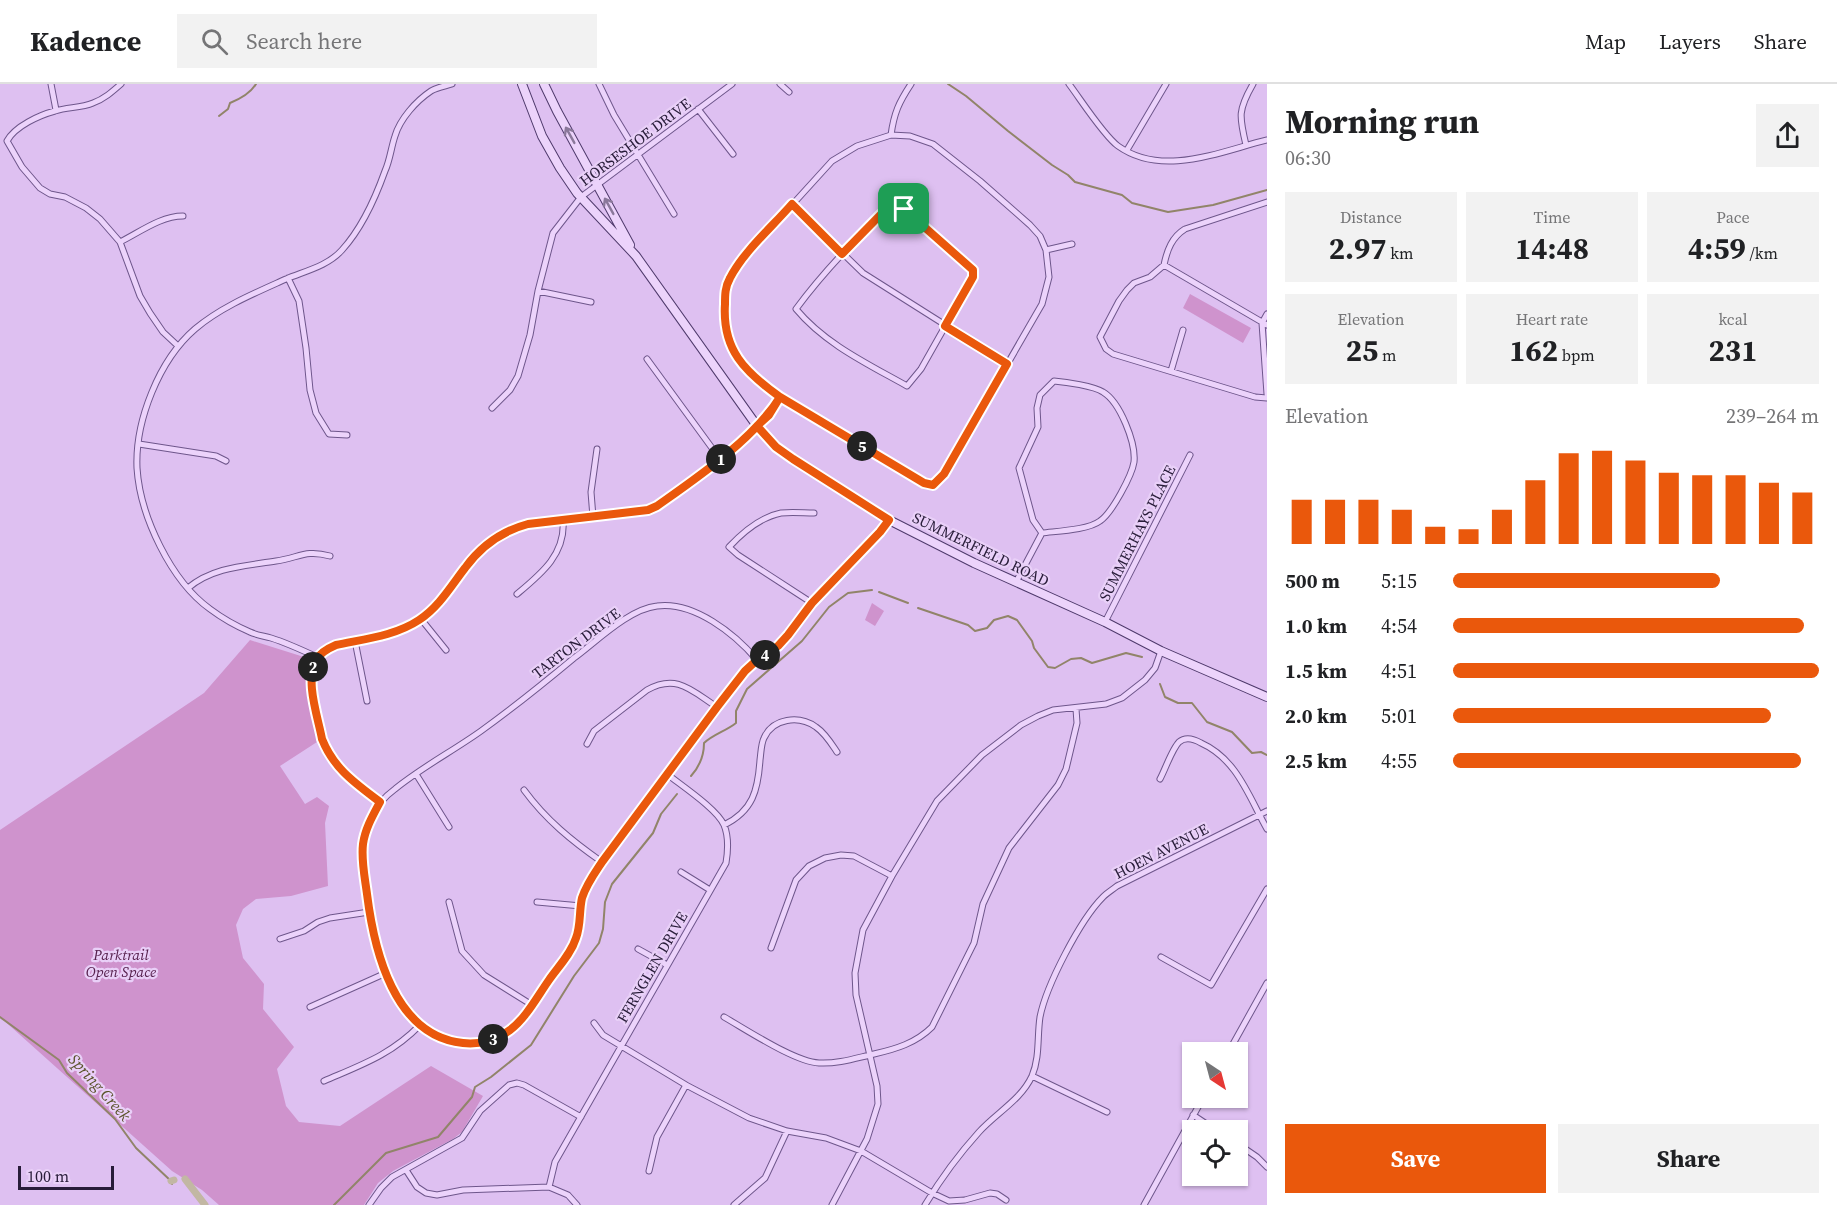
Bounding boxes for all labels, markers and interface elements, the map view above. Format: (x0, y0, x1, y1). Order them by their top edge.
search box (177, 14, 597, 68)
text: Kadence (30, 22, 141, 60)
icon: search (198, 25, 231, 58)
text: Search here (246, 26, 362, 56)
text: Map (1585, 27, 1626, 56)
text: Layers (1659, 27, 1721, 56)
text: Share (1754, 27, 1807, 56)
street label: HORSESHOE DRIVE (575, 93, 695, 191)
text: Morning run (1285, 99, 1479, 144)
button: share (1756, 104, 1819, 167)
one-way arrow (564, 127, 576, 144)
text: 06:30 (1285, 144, 1331, 172)
pin (878, 183, 929, 234)
icon: arrive (887, 192, 920, 225)
one-way arrow (603, 198, 615, 215)
text: Distance (1340, 206, 1402, 228)
text: Time (1533, 206, 1571, 228)
text: Pace (1716, 206, 1750, 228)
text: 2.97 (1329, 228, 1386, 269)
text: 14:48 (1515, 228, 1589, 269)
text: 4:59 (1688, 228, 1746, 269)
text: km (1386, 242, 1413, 264)
text: /km (1746, 242, 1778, 264)
text: Elevation (1338, 308, 1404, 330)
text: Heart rate (1516, 308, 1588, 330)
text: kcal (1718, 308, 1748, 330)
text: 25 (1346, 330, 1378, 371)
text: 162 (1509, 330, 1558, 371)
text: 231 (1709, 330, 1757, 371)
text: m (1378, 344, 1396, 366)
text: bpm (1558, 344, 1595, 366)
text: Elevation (1285, 402, 1369, 430)
text: 239–264 m (1726, 402, 1819, 430)
pin: 5 (847, 431, 877, 461)
text: 5 (858, 435, 866, 457)
pin: 1 (706, 444, 736, 474)
text: 1 (717, 448, 725, 470)
street label: SUMMERHAYS PLACE (1094, 461, 1180, 605)
street label: SUMMERFIELD ROAD (909, 507, 1053, 591)
text: 500 m (1285, 567, 1340, 595)
text: 5:15 (1381, 567, 1417, 595)
street label: TARTON DRIVE (528, 603, 624, 683)
text: 1.0 km (1285, 612, 1347, 640)
text: 4:54 (1381, 612, 1417, 640)
pin: 4 (750, 640, 780, 670)
text: 4 (761, 644, 769, 666)
pin: 2 (298, 652, 328, 682)
text: 2 (309, 656, 317, 678)
text: 1.5 km (1285, 657, 1347, 685)
text: 4:51 (1381, 657, 1417, 685)
text: 2.0 km (1285, 702, 1347, 730)
text: 5:01 (1381, 702, 1417, 730)
text: 2.5 km (1285, 747, 1347, 775)
text: 4:55 (1381, 747, 1417, 775)
street label: HOEN AVENUE (1110, 818, 1212, 884)
street label: FERNGLEN DRIVE (612, 908, 692, 1026)
park label: Parktrail Open Space (86, 944, 156, 982)
pin: 3 (478, 1024, 508, 1054)
text: 3 (489, 1028, 497, 1050)
north arrow (1182, 1042, 1248, 1108)
map controls (1182, 1042, 1248, 1186)
water label: Spring Creek (64, 1049, 136, 1126)
button: locate (1182, 1120, 1248, 1186)
button: Save (1285, 1124, 1546, 1193)
button: Share (1558, 1124, 1819, 1193)
scale bar (18, 1163, 114, 1190)
text: 100 m (27, 1165, 69, 1187)

